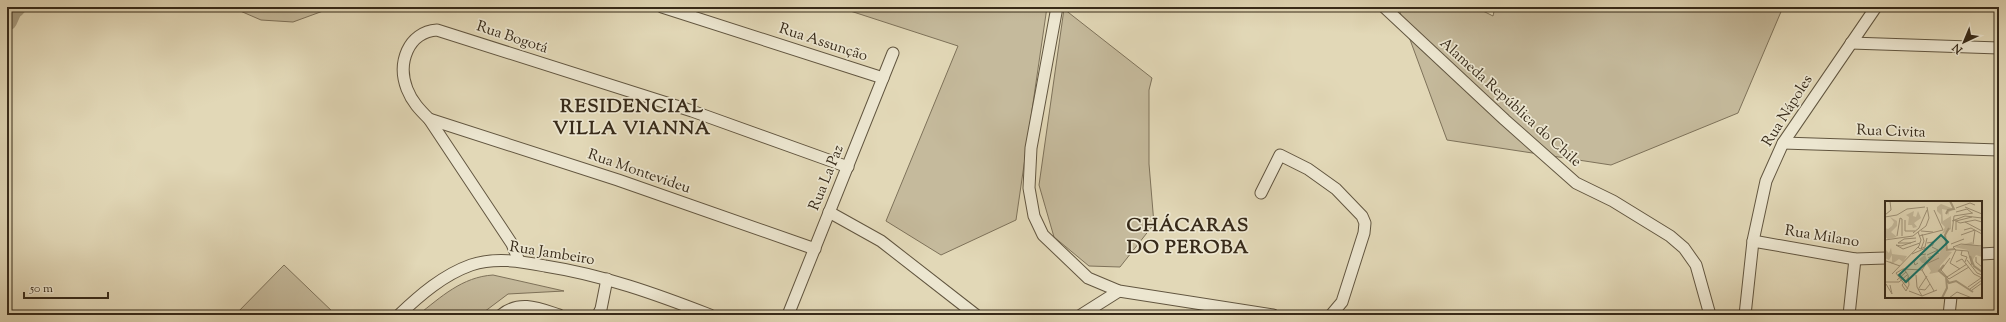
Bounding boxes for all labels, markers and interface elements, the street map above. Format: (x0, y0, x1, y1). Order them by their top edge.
street label: Rua Bogotá (473, 17, 551, 59)
street label: Rua Assunção (776, 19, 870, 67)
north arrow (1944, 22, 1984, 62)
street label: Alameda República do Chile (1434, 33, 1586, 173)
text: N (1949, 40, 1967, 58)
street label: Rua Nápoles (1758, 71, 1818, 151)
district label: RESIDENCIAL VILLA VIANNA (553, 94, 711, 143)
street label: Rua Civita (1856, 120, 1926, 144)
street label: Rua La Paz (804, 142, 850, 214)
street label: Rua Montevideu (585, 145, 694, 200)
inset map (1885, 201, 1982, 298)
district label: CHÁCARAS DO PEROBA (1127, 213, 1249, 262)
street label: Rua Milano (1783, 221, 1861, 253)
street label: Rua Jambeiro (508, 237, 596, 271)
scale bar (24, 274, 108, 300)
text: 50 m (29, 280, 53, 298)

